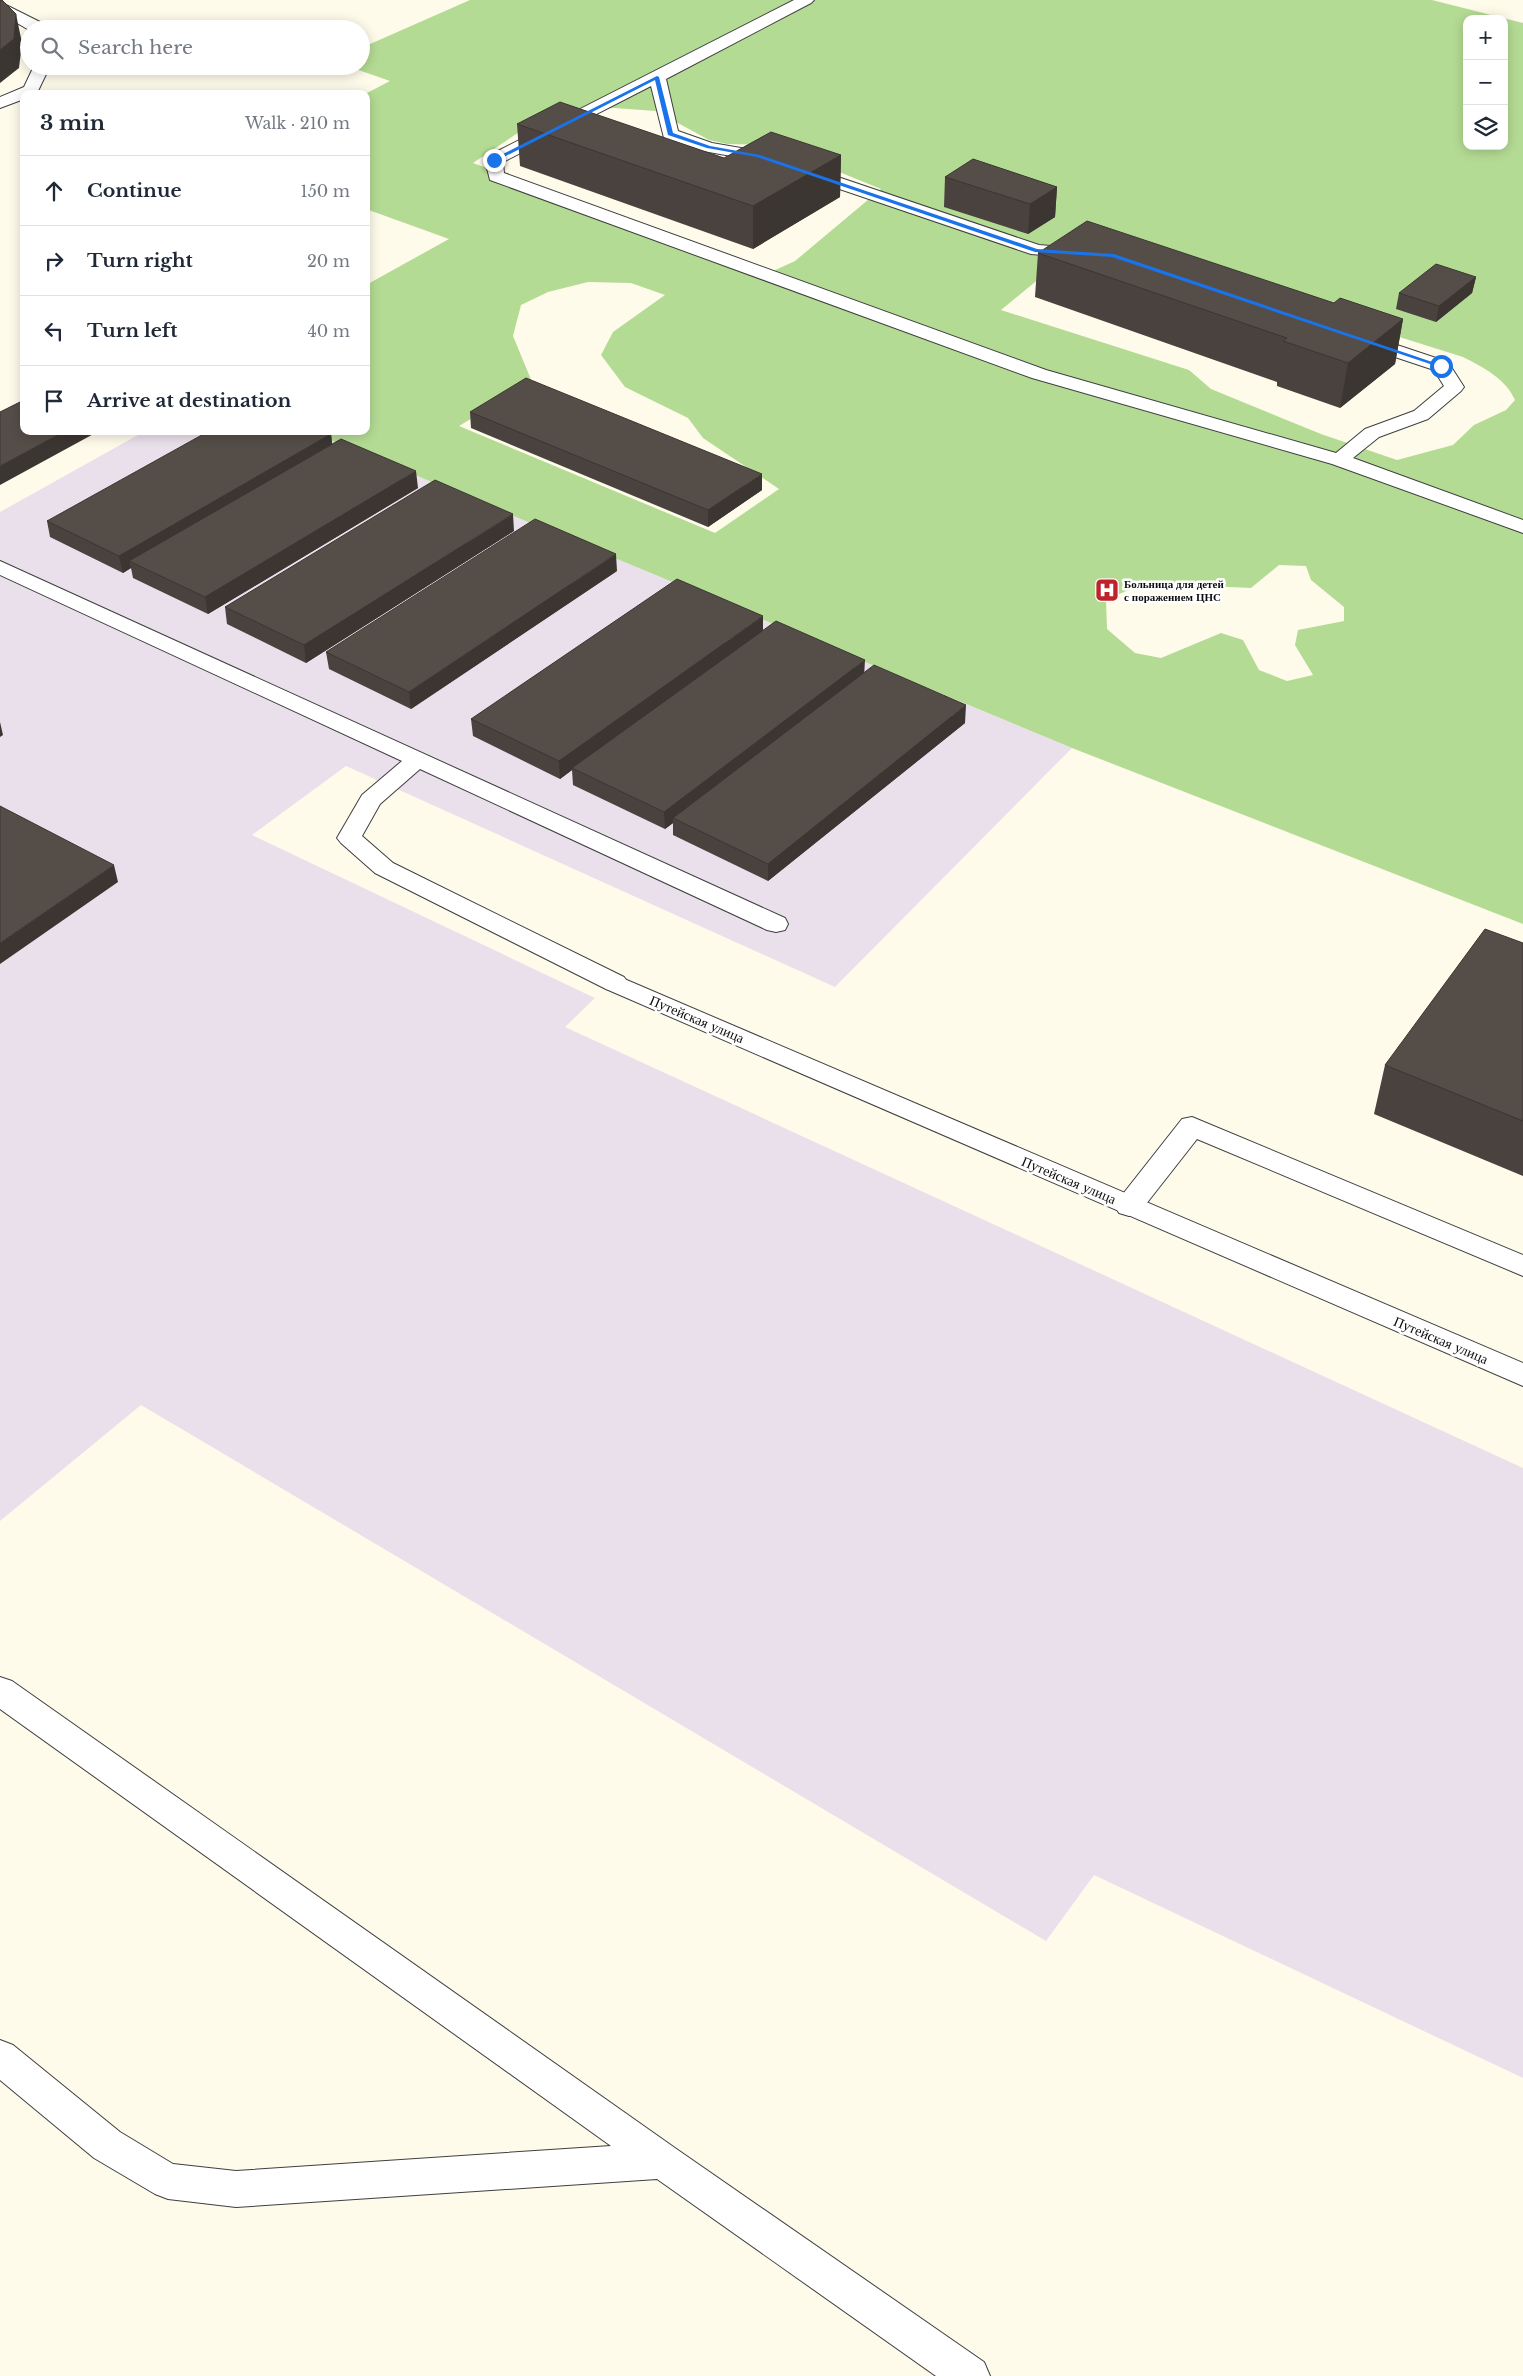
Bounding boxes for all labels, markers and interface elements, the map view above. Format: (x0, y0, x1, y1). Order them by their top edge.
map controls (1463, 15, 1508, 150)
button: + (1463, 15, 1508, 60)
search box (20, 20, 370, 75)
icon: search (38, 34, 66, 62)
text: Search here (78, 36, 193, 59)
button: − (1463, 60, 1508, 105)
button: layers (1463, 105, 1508, 150)
text: 3 min (40, 110, 105, 136)
text: Walk · 210 m (245, 113, 350, 133)
route end (483, 149, 506, 172)
icon: ahead (40, 177, 68, 205)
text: Continue (87, 179, 182, 202)
text: 150 m (301, 181, 350, 201)
icon: right (40, 247, 68, 275)
text: Turn right (87, 249, 193, 272)
text: 20 m (307, 251, 350, 271)
icon: left (40, 317, 68, 345)
text: Turn left (87, 319, 178, 342)
text: 40 m (307, 321, 350, 341)
route start (1430, 355, 1453, 378)
icon: arrive (40, 387, 68, 415)
text: Arrive at destination (87, 389, 291, 412)
hospital icon: Больница для детей с поражением ЦНС (1094, 577, 1120, 603)
place label: Больница для детей с поражением ЦНС (1124, 577, 1224, 604)
street label: Путейская улица (647, 991, 748, 1047)
street label: Путейская улица (1019, 1152, 1120, 1208)
street label: Путейская улица (1391, 1312, 1492, 1368)

